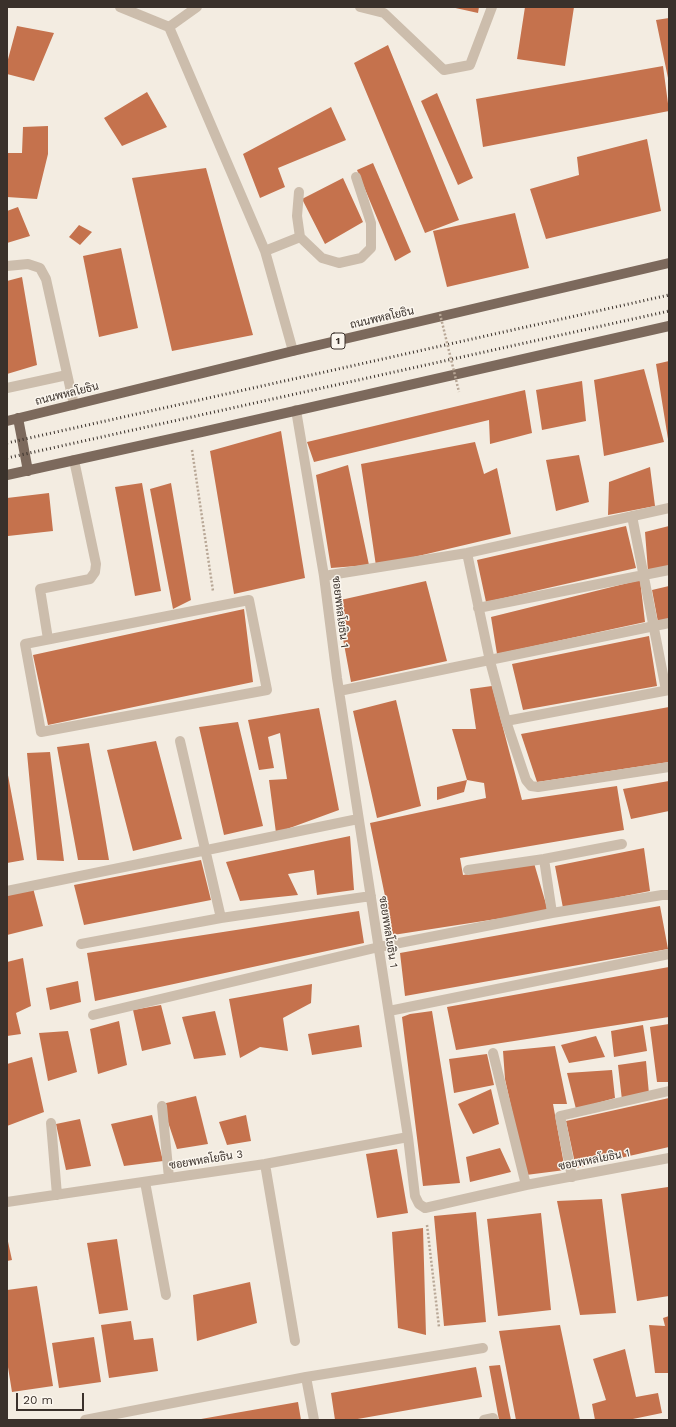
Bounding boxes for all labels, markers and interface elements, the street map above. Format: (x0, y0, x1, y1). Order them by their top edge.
street label: ถนนพหลโยธิน (349, 304, 415, 332)
road number: 1 (331, 333, 345, 349)
street label: ถนนพหลโยธิน (34, 380, 100, 408)
street label: ซอยพหลโยธิน 1 (329, 575, 351, 649)
street label: ซอยพหลโยธิน 1 (376, 895, 400, 969)
street label: ซอยพหลโยธิน 1 (557, 1147, 631, 1173)
street label: ซอยพหลโยธิน 3 (168, 1148, 244, 1172)
scale bar (18, 1385, 86, 1411)
text: 20 m (23, 1393, 53, 1407)

